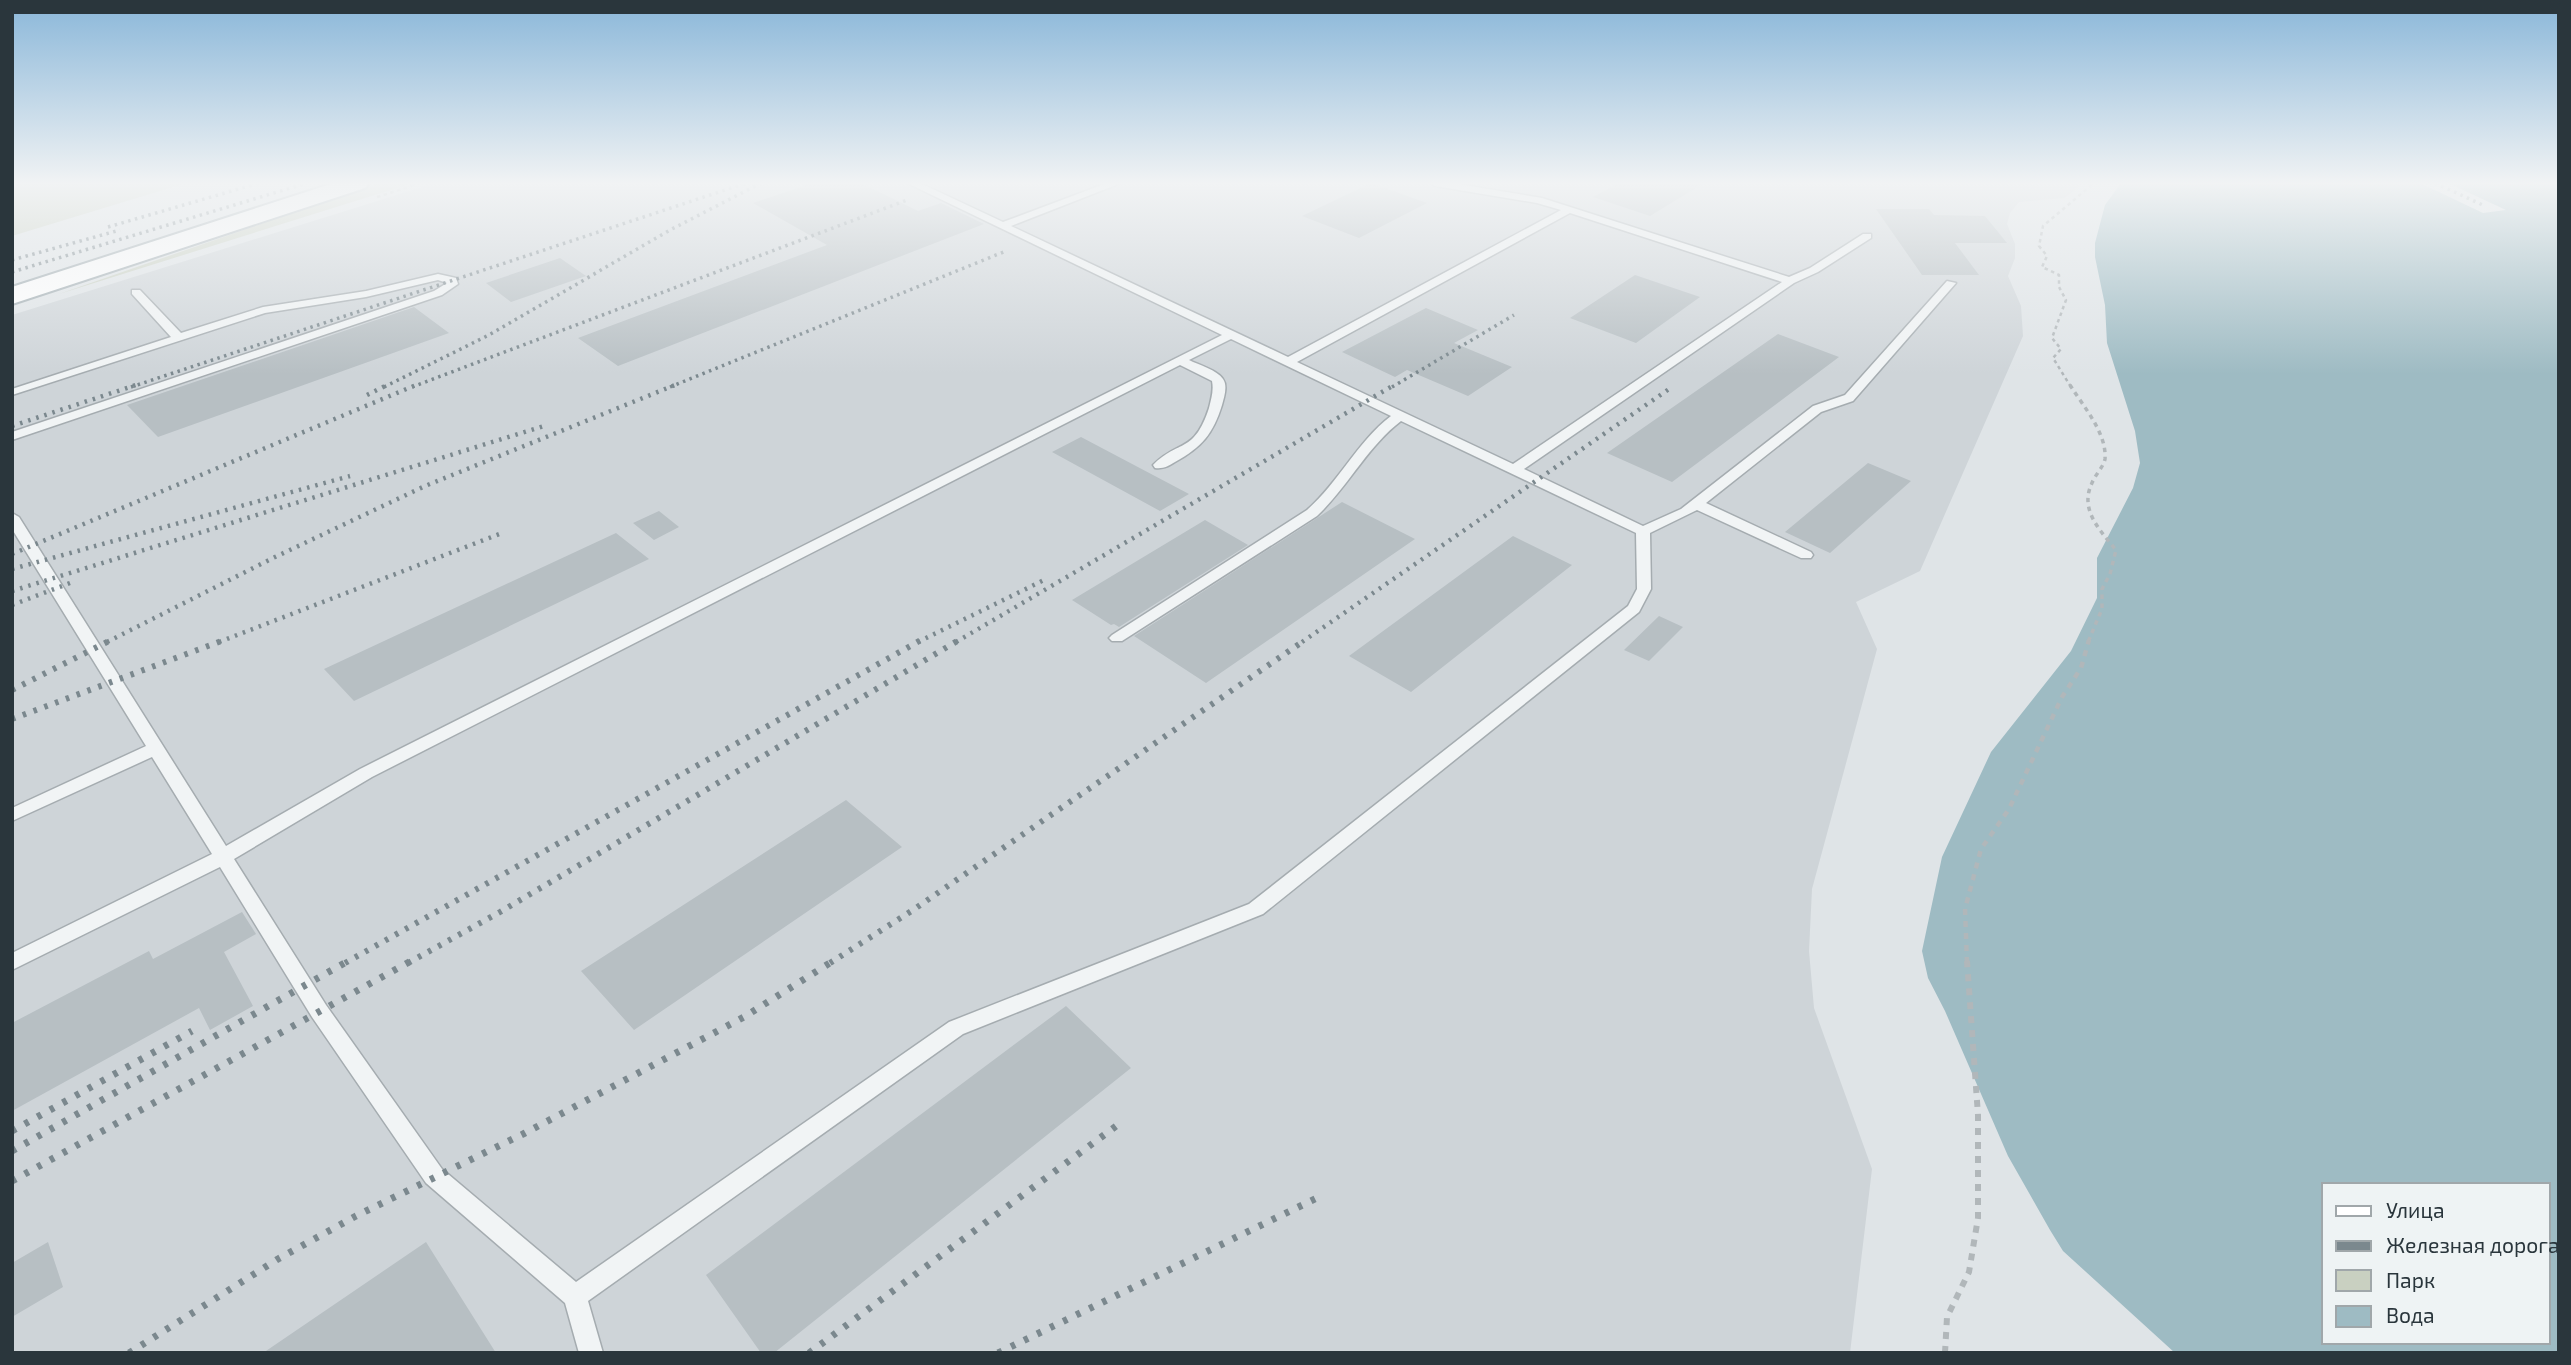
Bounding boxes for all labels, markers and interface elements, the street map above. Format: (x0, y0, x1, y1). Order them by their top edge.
legend (2322, 1183, 2550, 1344)
text: Улица (2386, 1197, 2445, 1222)
text: Железная дорога (2386, 1232, 2559, 1257)
text: Парк (2386, 1267, 2435, 1292)
text: Вода (2386, 1302, 2435, 1327)

